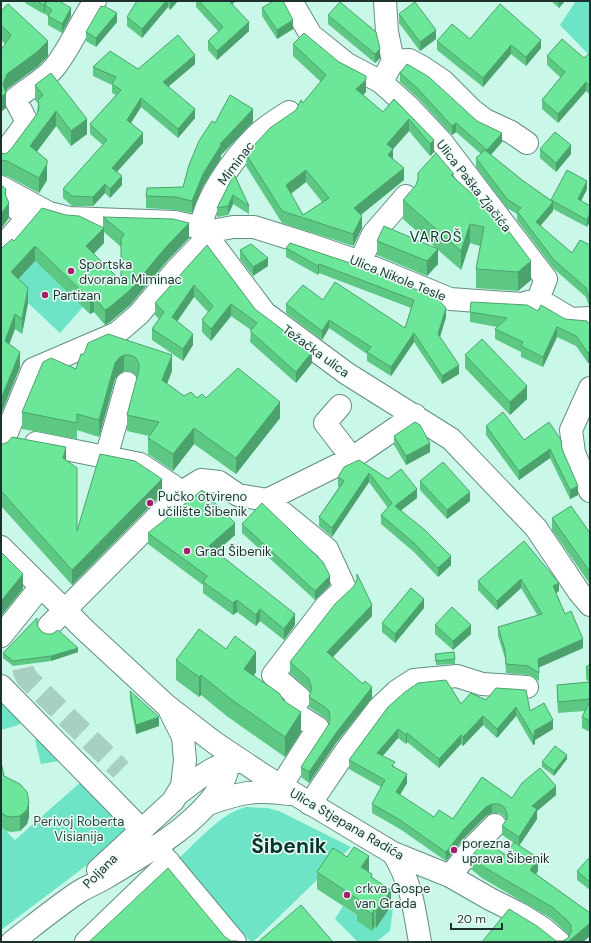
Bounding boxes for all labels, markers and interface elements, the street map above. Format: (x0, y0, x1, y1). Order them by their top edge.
street label: Ulica Paška Zjačića (433, 136, 515, 236)
street label: Miminac (214, 138, 258, 188)
district label: VAROŠ (410, 227, 462, 247)
street label: Ulica Nikole Tesle (347, 251, 449, 305)
place label: Sportska dvorana Miminac (79, 256, 182, 288)
marker: Sportska dvorana Miminac (66, 266, 76, 276)
place label: Partizan (53, 287, 101, 304)
marker: Partizan (40, 290, 50, 300)
street label: Težačka ulica (279, 321, 353, 381)
place label: Pučko otvireno učilište Šibenik (158, 488, 248, 520)
marker: Pučko otvireno učilište Šibenik (145, 498, 155, 508)
place label: Grad Šibenik (195, 543, 272, 560)
marker: Grad Šibenik (182, 546, 192, 556)
street label: Ulica Stjepana Radića (287, 784, 407, 864)
park label: Perivoj Roberta Visianija (34, 813, 124, 845)
district label: Šibenik (251, 832, 327, 860)
place label: porezna uprava Šibenik (462, 835, 550, 867)
marker: porezna uprava Šibenik (449, 845, 459, 855)
street label: Poljana (79, 850, 121, 892)
place label: crkva Gospe van Grada (355, 880, 430, 912)
marker: crkva Gospe van Grada (342, 890, 352, 900)
scale bar (451, 905, 502, 931)
text: 20 m (457, 911, 486, 927)

